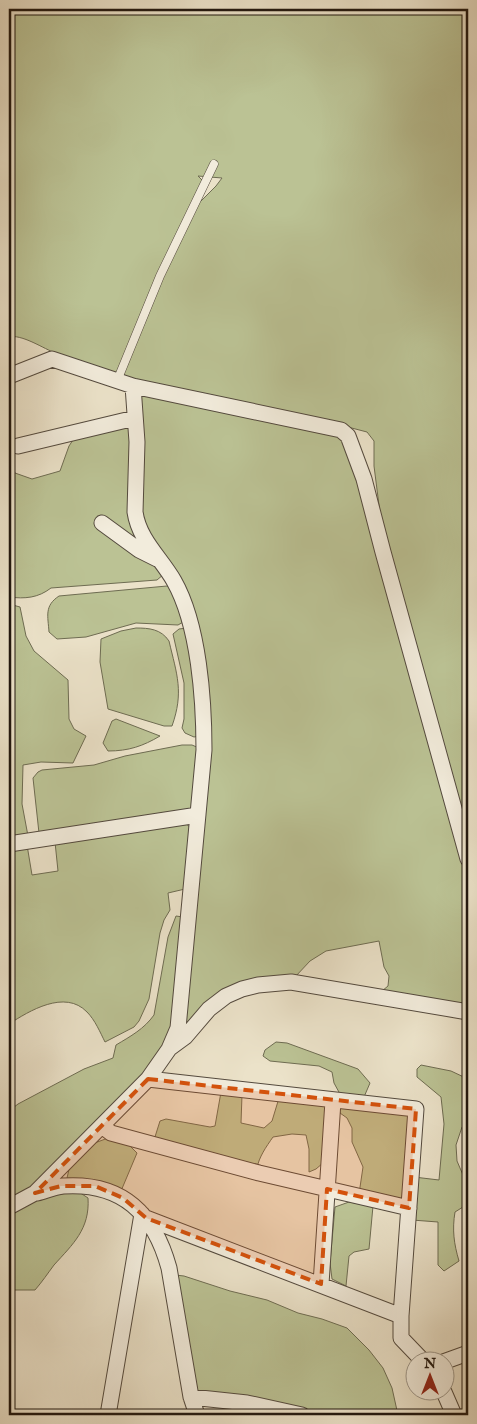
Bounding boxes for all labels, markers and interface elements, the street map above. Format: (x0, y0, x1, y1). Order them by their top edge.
north arrow (404, 1352, 454, 1402)
text: N (423, 1355, 436, 1373)

